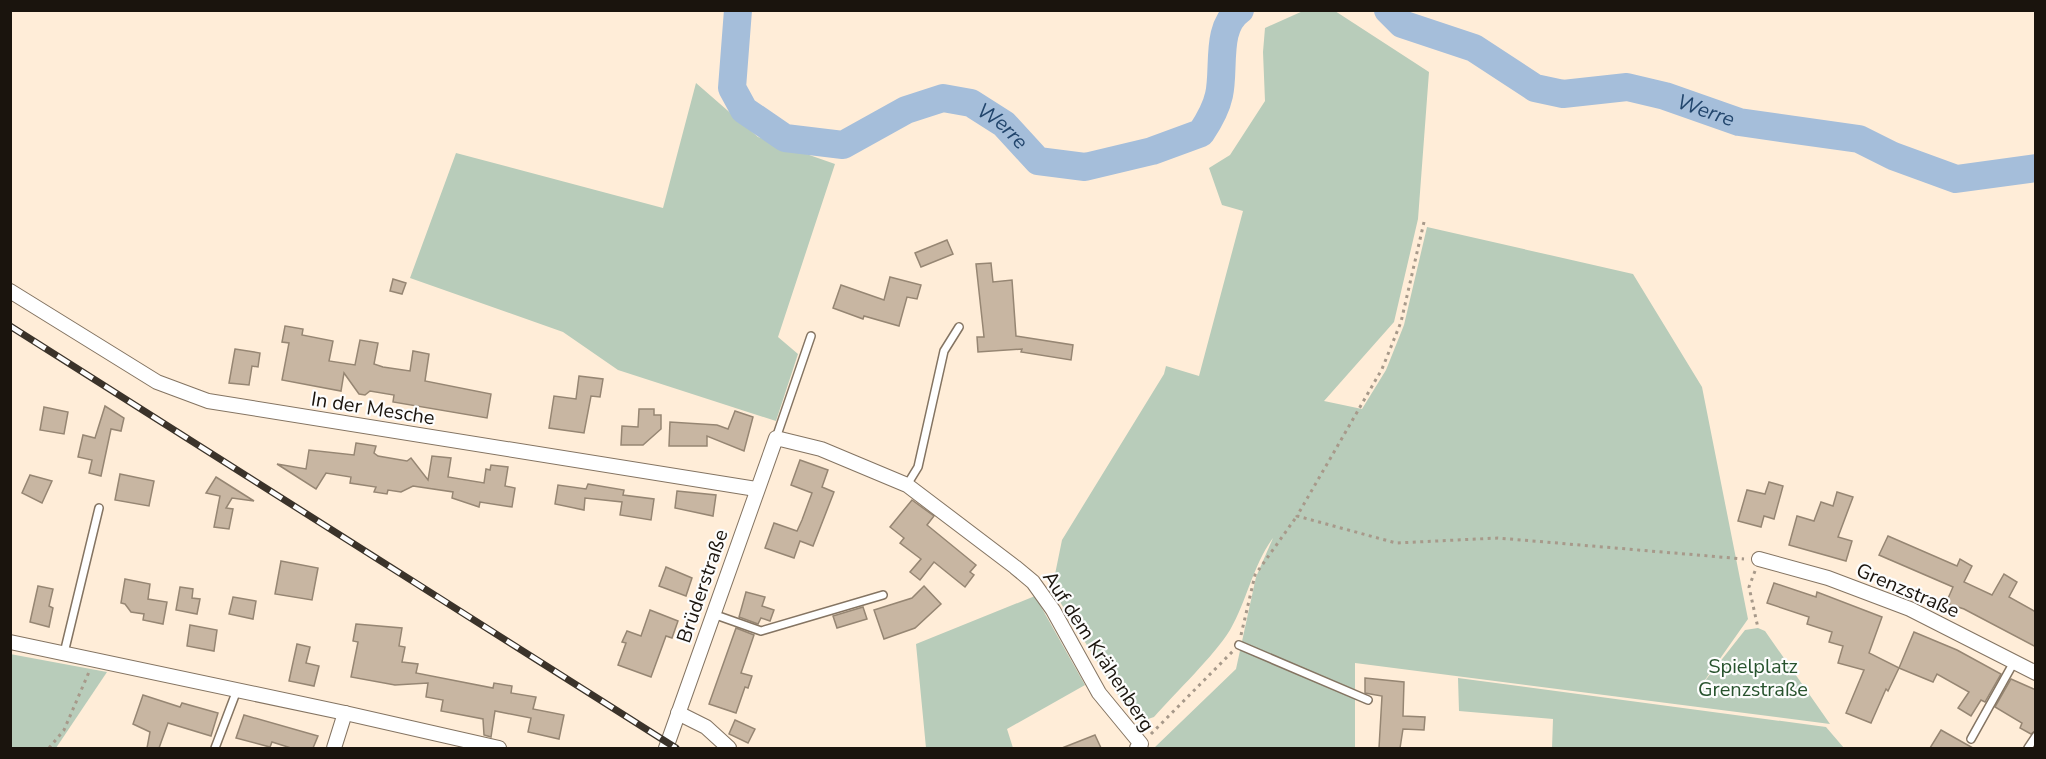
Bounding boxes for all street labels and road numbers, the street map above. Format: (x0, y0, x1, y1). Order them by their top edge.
street label: In der Mesche (309, 385, 437, 432)
street label: Brüderstraße (670, 526, 735, 647)
street label: Grenzstraße (1852, 557, 1964, 624)
street label: Auf dem Krähenberg (1036, 566, 1161, 737)

